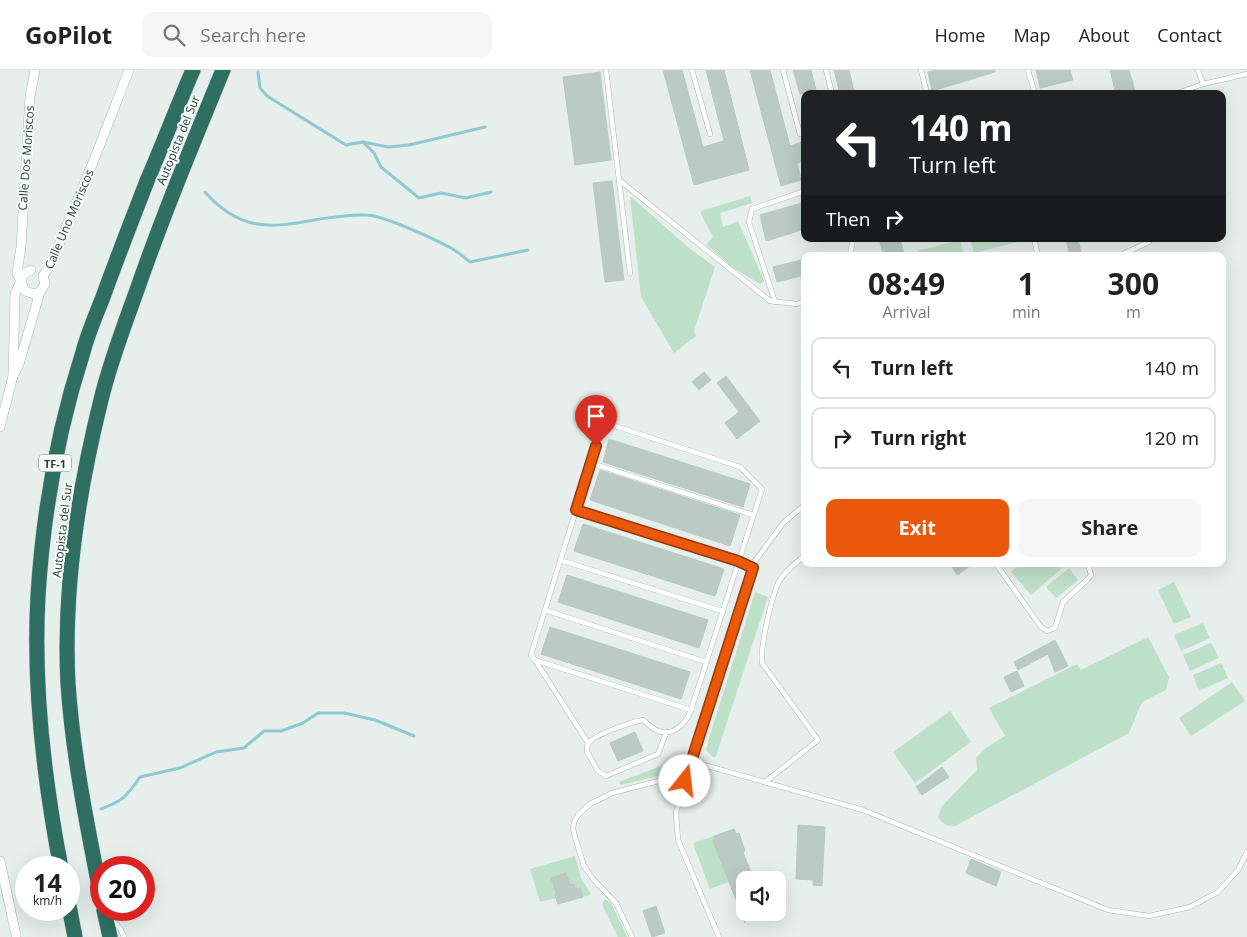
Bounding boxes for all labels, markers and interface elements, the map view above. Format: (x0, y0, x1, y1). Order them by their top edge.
search box (142, 12, 492, 57)
text: GoPilot (25, 18, 112, 51)
icon: search (160, 21, 188, 49)
text: Search here (200, 22, 306, 48)
text: Home (935, 23, 985, 47)
text: Map (1013, 23, 1051, 47)
text: About (1079, 23, 1129, 47)
text: Contact (1157, 23, 1222, 47)
street label: Autopista del Sur (152, 92, 204, 188)
text: 140 m (909, 104, 1013, 151)
street label: Calle Dos Moriscos (14, 105, 38, 211)
icon: left (826, 110, 891, 175)
text: Turn left (909, 149, 996, 179)
street label: Calle Uno Moriscos (40, 166, 98, 272)
icon: right (880, 205, 908, 233)
text: Then (826, 206, 870, 232)
text: 08:49 (868, 263, 945, 304)
text: 1 (1018, 263, 1035, 304)
text: 300 (1108, 263, 1159, 304)
text: Arrival (882, 301, 931, 323)
text: min (1012, 301, 1041, 323)
text: m (1126, 301, 1141, 323)
icon: left (828, 354, 856, 382)
text: Turn left (871, 355, 953, 381)
text: 140 m (1144, 355, 1199, 381)
pin (575, 395, 617, 446)
icon: arrive (582, 402, 610, 430)
icon: right (828, 424, 856, 452)
text: Turn right (871, 425, 966, 451)
text: 120 m (1144, 425, 1199, 451)
road number: TF-1 (39, 454, 71, 472)
street label: Autopista del Sur (48, 481, 76, 579)
button: Exit (826, 499, 1009, 557)
button: Share (1019, 499, 1201, 557)
position arrow (658, 754, 710, 806)
speed limit sign: 20 (90, 856, 155, 921)
text: 14 (33, 865, 62, 899)
map controls (736, 871, 786, 921)
button: sound (736, 871, 786, 921)
text: km/h (33, 892, 62, 909)

